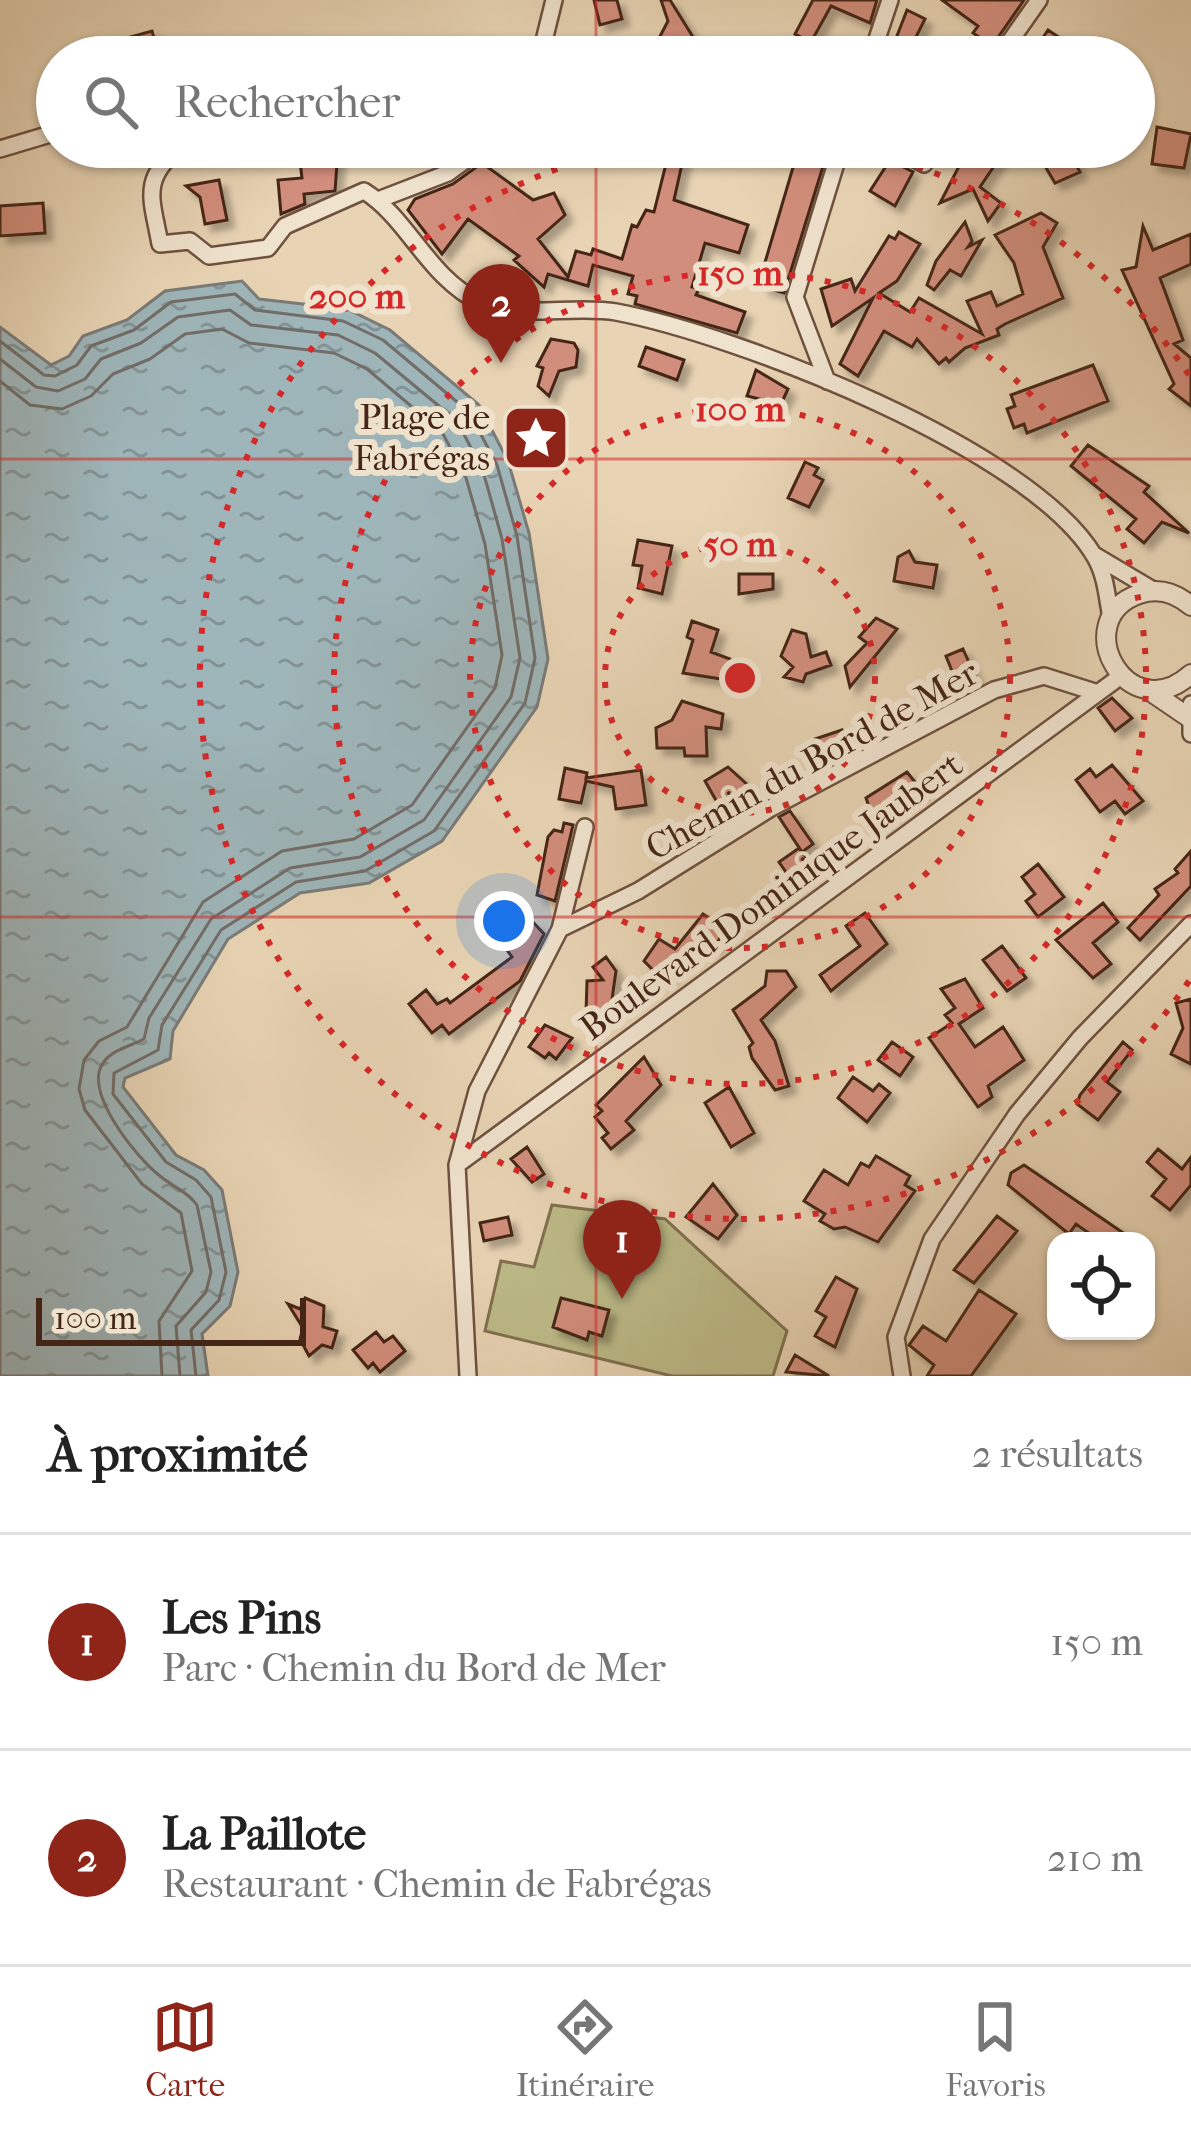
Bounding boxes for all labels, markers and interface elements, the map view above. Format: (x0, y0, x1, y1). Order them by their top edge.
search box (36, 36, 1155, 168)
icon: search (78, 69, 144, 135)
text: Rechercher (174, 76, 400, 129)
text: 150 m (697, 252, 784, 294)
pin: 2 (462, 264, 540, 363)
text: 200 m (309, 275, 406, 317)
text: 100 m (695, 388, 786, 430)
place label: Plage de Fabrégas (354, 396, 490, 479)
place icon: Plage de Fabrégas (501, 403, 571, 473)
text: 50 m (704, 523, 778, 565)
street label: Chemin du Bord de Mer (639, 651, 986, 869)
centre of rings (719, 657, 761, 699)
street label: Boulevard Dominique Jaubert (572, 743, 970, 1049)
your location (474, 891, 534, 951)
pin: 1 (583, 1200, 661, 1299)
map controls (1047, 1232, 1155, 1340)
button: locate (1047, 1232, 1155, 1340)
scale bar (36, 1292, 306, 1345)
text: 100 m (54, 1299, 137, 1338)
text: À proximité (48, 1424, 308, 1484)
text: 2 résultats (972, 1431, 1143, 1477)
text: Les Pins (162, 1592, 321, 1645)
text: 1 (80, 1619, 94, 1665)
text: 150 m (1050, 1619, 1143, 1665)
text: Parc · Chemin du Bord de Mer (162, 1645, 666, 1691)
text: La Paillote (162, 1808, 366, 1861)
text: 2 (77, 1835, 97, 1881)
text: 210 m (1047, 1835, 1143, 1881)
text: Restaurant · Chemin de Fabrégas (162, 1861, 712, 1907)
tab: Carte (145, 1994, 225, 2105)
tab: Itinéraire (516, 1994, 654, 2105)
tab: Favoris (945, 1994, 1046, 2105)

